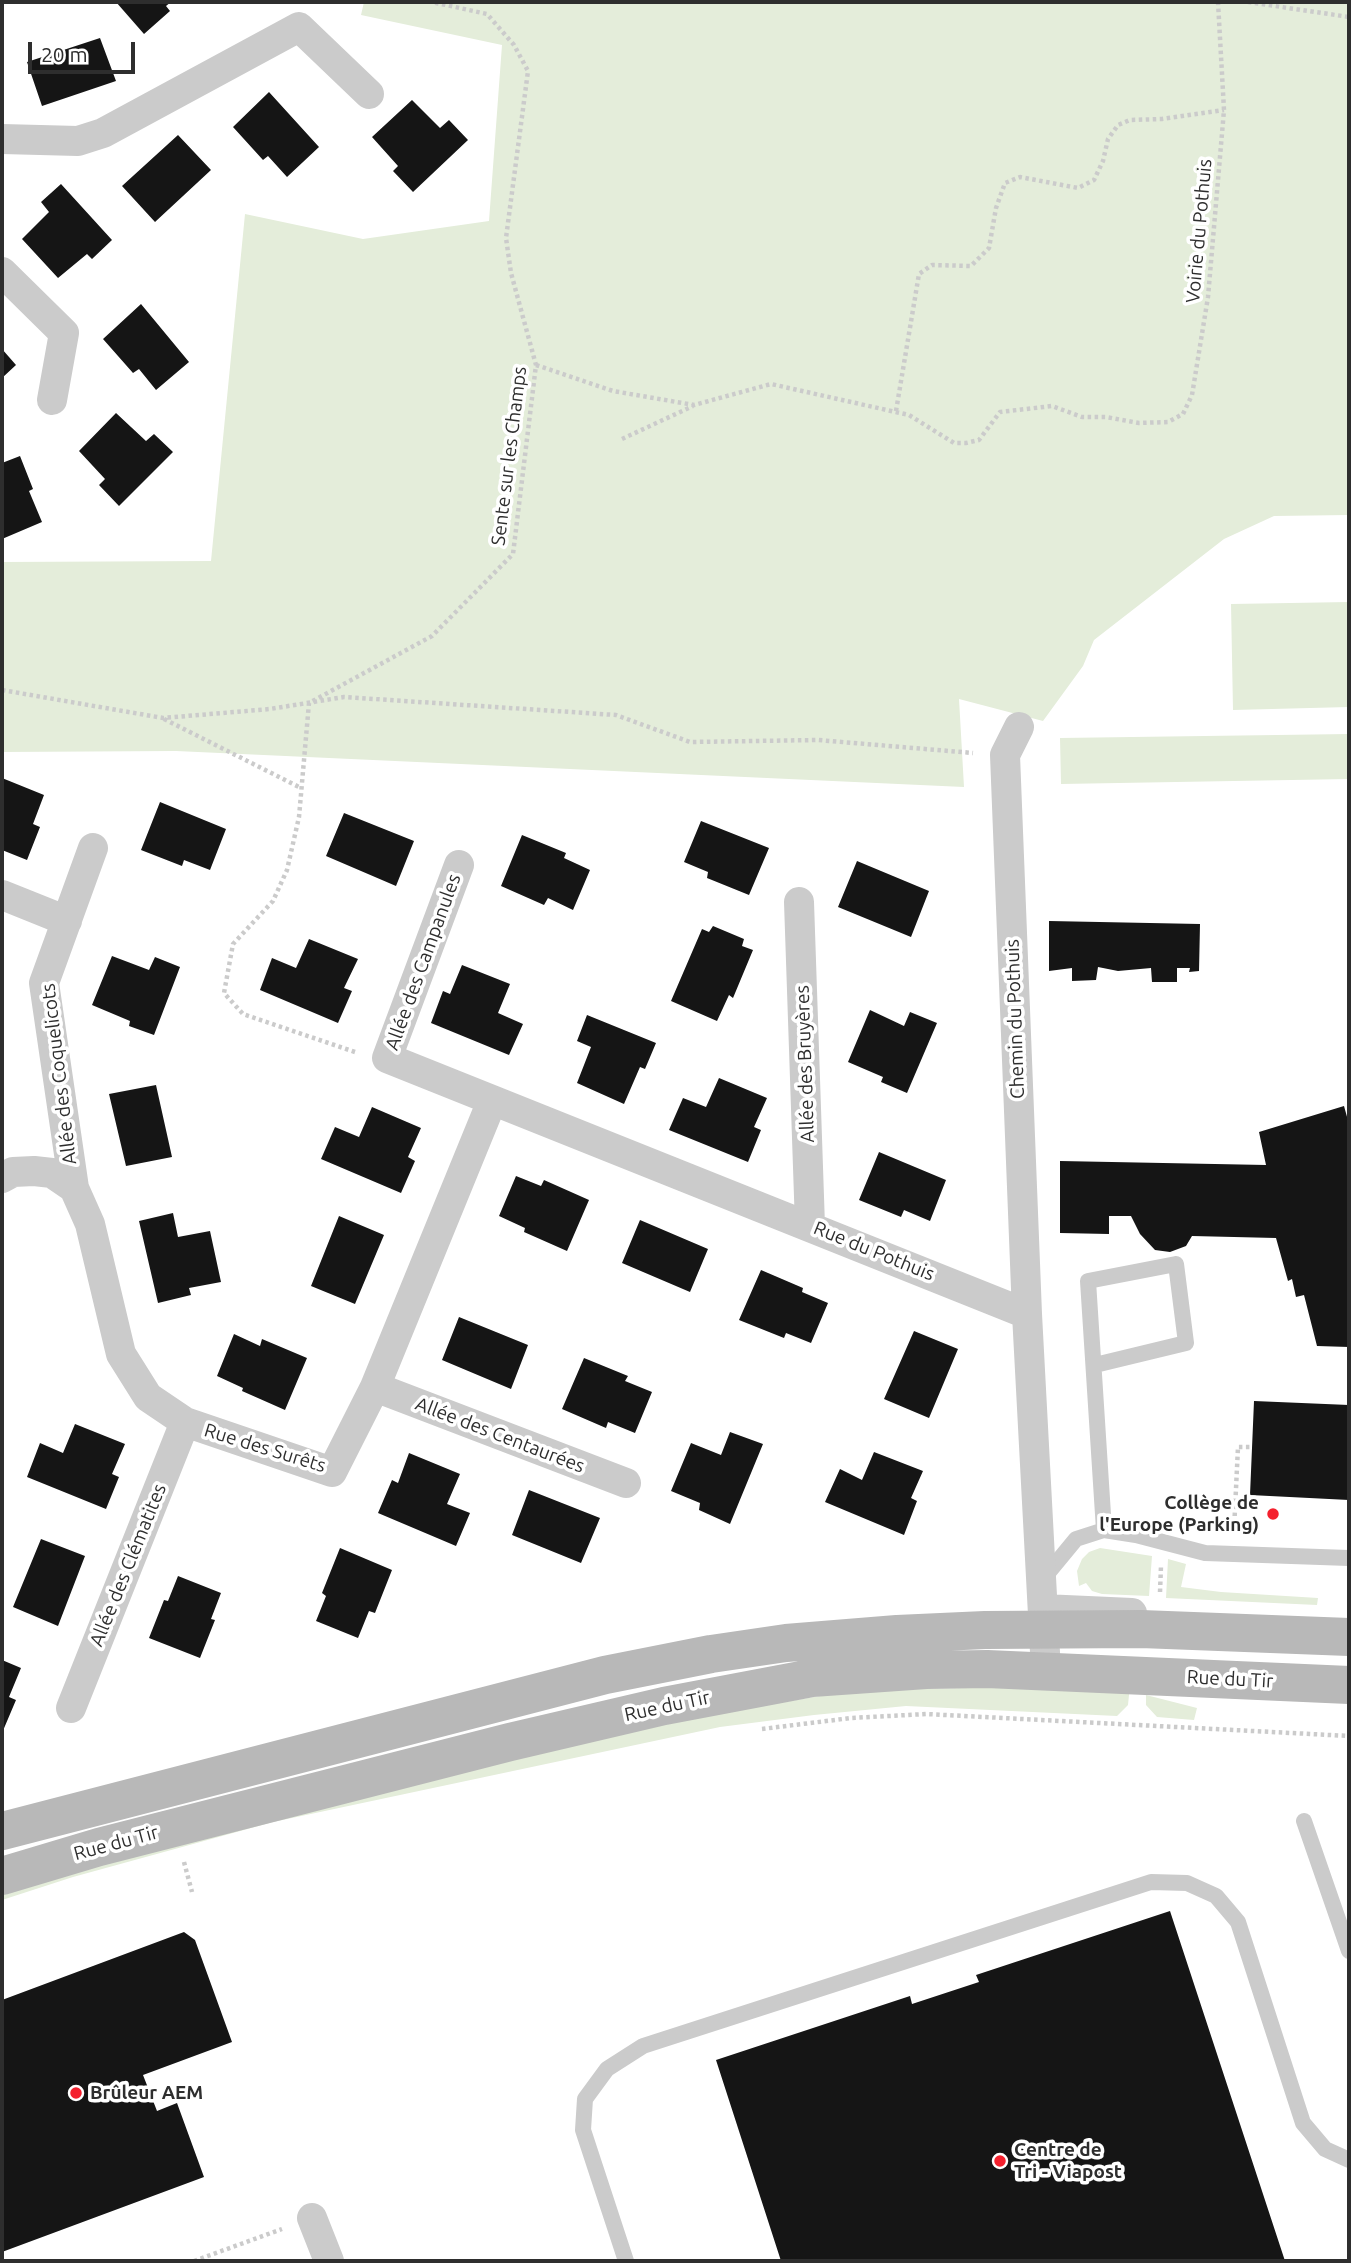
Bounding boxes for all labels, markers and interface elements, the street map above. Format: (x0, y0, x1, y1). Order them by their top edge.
scale bar (32, 28, 138, 72)
text: 20 m (41, 42, 88, 66)
street label: Voirie du Pothuis (1181, 158, 1217, 304)
street label: Sente sur les Champs (487, 365, 531, 547)
street label: Allée des Campanules (380, 871, 466, 1053)
street label: Chemin du Pothuis (1001, 939, 1029, 1099)
street label: Allée des Coquelicots (37, 982, 81, 1166)
street label: Allée des Bruyères (791, 985, 819, 1143)
street label: Rue du Pothuis (810, 1216, 938, 1286)
street label: Allée des Centaurées (412, 1392, 588, 1478)
street label: Rue des Surêts (201, 1419, 329, 1477)
street label: Allée des Clématites (85, 1480, 171, 1650)
place label: Collège de l'Europe (Parking) (1099, 1492, 1259, 1536)
marker: Collège de l'Europe (Parking) (1265, 1506, 1281, 1522)
street label: Rue du Tir (1186, 1665, 1274, 1693)
street label: Rue du Tir (622, 1686, 712, 1726)
street label: Rue du Tir (71, 1821, 161, 1865)
place label: Brûleur AEM (90, 2082, 203, 2104)
marker: Brûleur AEM (68, 2085, 84, 2101)
place label: Centre de Tri - Viapost (1014, 2139, 1122, 2183)
marker: Centre de Tri - Viapost (992, 2153, 1008, 2169)

